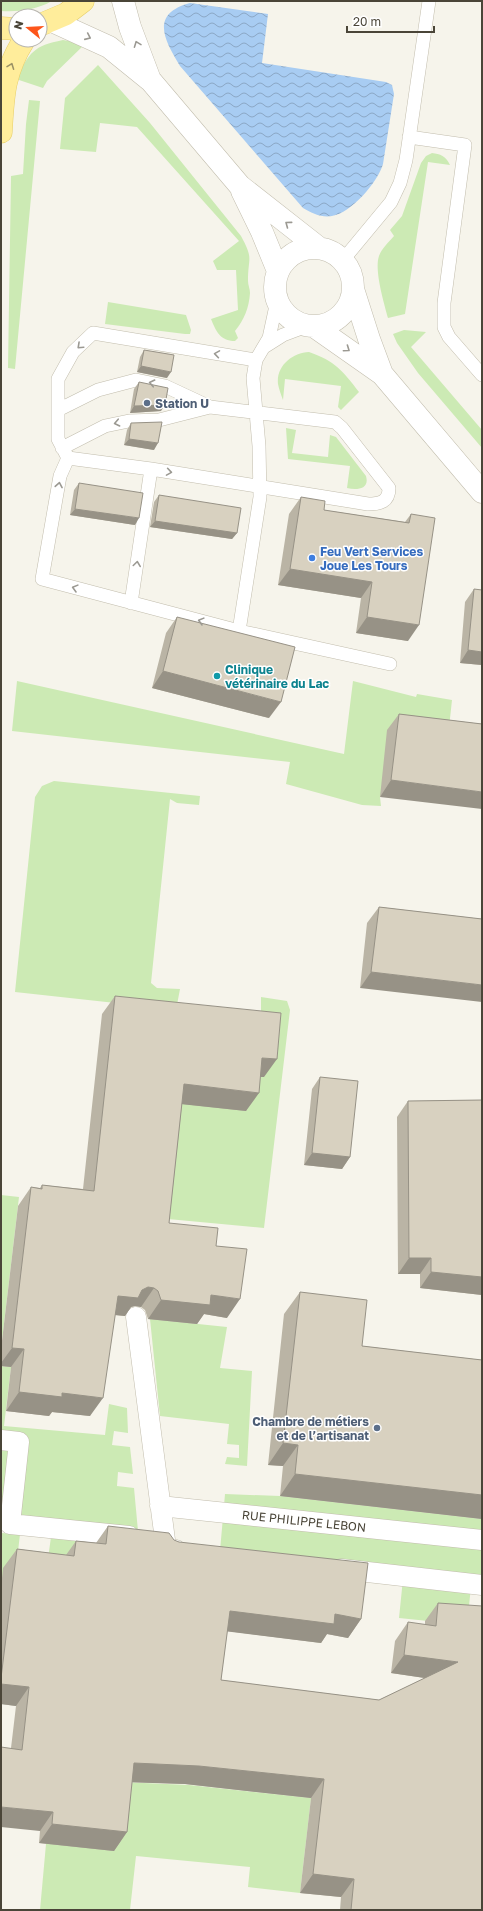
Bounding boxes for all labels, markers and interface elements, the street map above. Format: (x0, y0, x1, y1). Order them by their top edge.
north arrow (8, 8, 48, 48)
scale bar (347, 8, 434, 34)
text: 20 m (353, 14, 381, 29)
text: N (11, 19, 25, 31)
one-way arrow (84, 32, 91, 40)
one-way arrow (133, 41, 141, 48)
one-way arrow (7, 63, 15, 70)
one-way arrow (285, 222, 292, 229)
one-way arrow (77, 341, 85, 348)
one-way arrow (343, 344, 350, 351)
one-way arrow (214, 350, 220, 359)
one-way arrow (149, 380, 156, 388)
place label: Station U (155, 396, 209, 411)
marker: Station U (142, 398, 152, 408)
one-way arrow (114, 419, 120, 427)
one-way arrow (166, 467, 172, 476)
one-way arrow (54, 482, 63, 488)
place label: Feu Vert Services Joue Les Tours (320, 544, 423, 573)
marker: Feu Vert Services Joue Les Tours (307, 553, 317, 563)
one-way arrow (132, 561, 141, 567)
one-way arrow (72, 584, 79, 593)
one-way arrow (198, 617, 205, 626)
place label: Clinique vétérinaire du Lac (225, 662, 329, 691)
marker: Clinique vétérinaire du Lac (212, 671, 222, 681)
place label: Chambre de métiers et de l’artisanat (252, 1414, 369, 1443)
marker: Chambre de métiers et de l’artisanat (372, 1423, 382, 1433)
street label: RUE PHILIPPE LEBON (241, 1507, 367, 1535)

